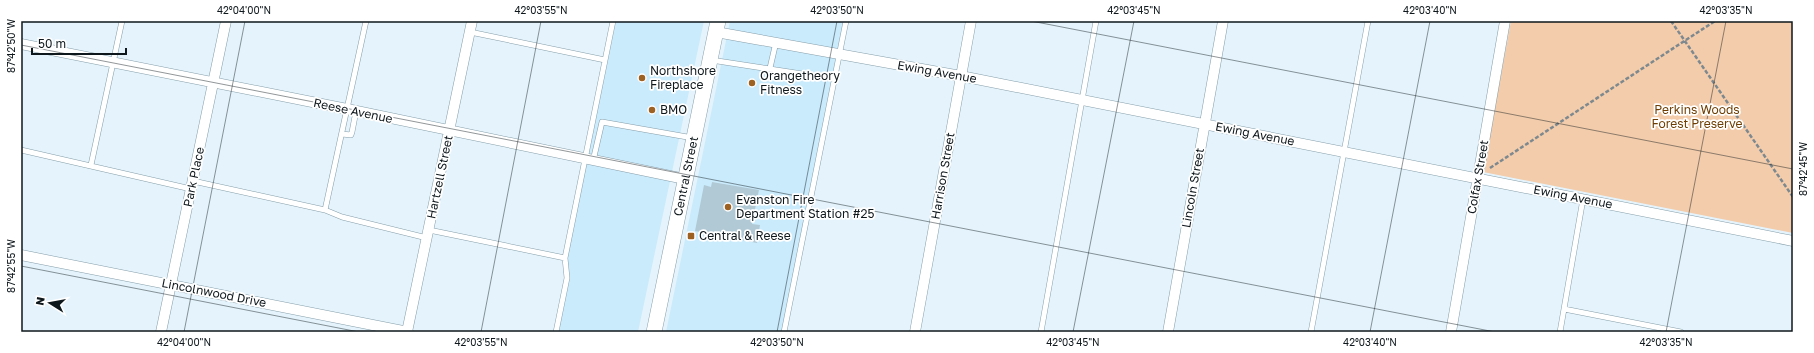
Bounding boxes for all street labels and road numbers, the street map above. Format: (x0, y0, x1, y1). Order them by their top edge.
street label: Ewing Avenue (896, 57, 978, 86)
street label: Reese Avenue (312, 95, 394, 126)
street label: Ewing Avenue (1214, 118, 1296, 149)
street label: Harrison Street (927, 131, 958, 221)
street label: Hartzell Street (423, 134, 456, 220)
street label: Central Street (670, 135, 701, 217)
street label: Colfax Street (1464, 138, 1491, 215)
street label: Park Place (180, 145, 207, 208)
street label: Lincoln Street (1178, 147, 1207, 229)
street label: Ewing Avenue (1532, 181, 1614, 212)
street label: Lincolnwood Drive (160, 275, 268, 310)

